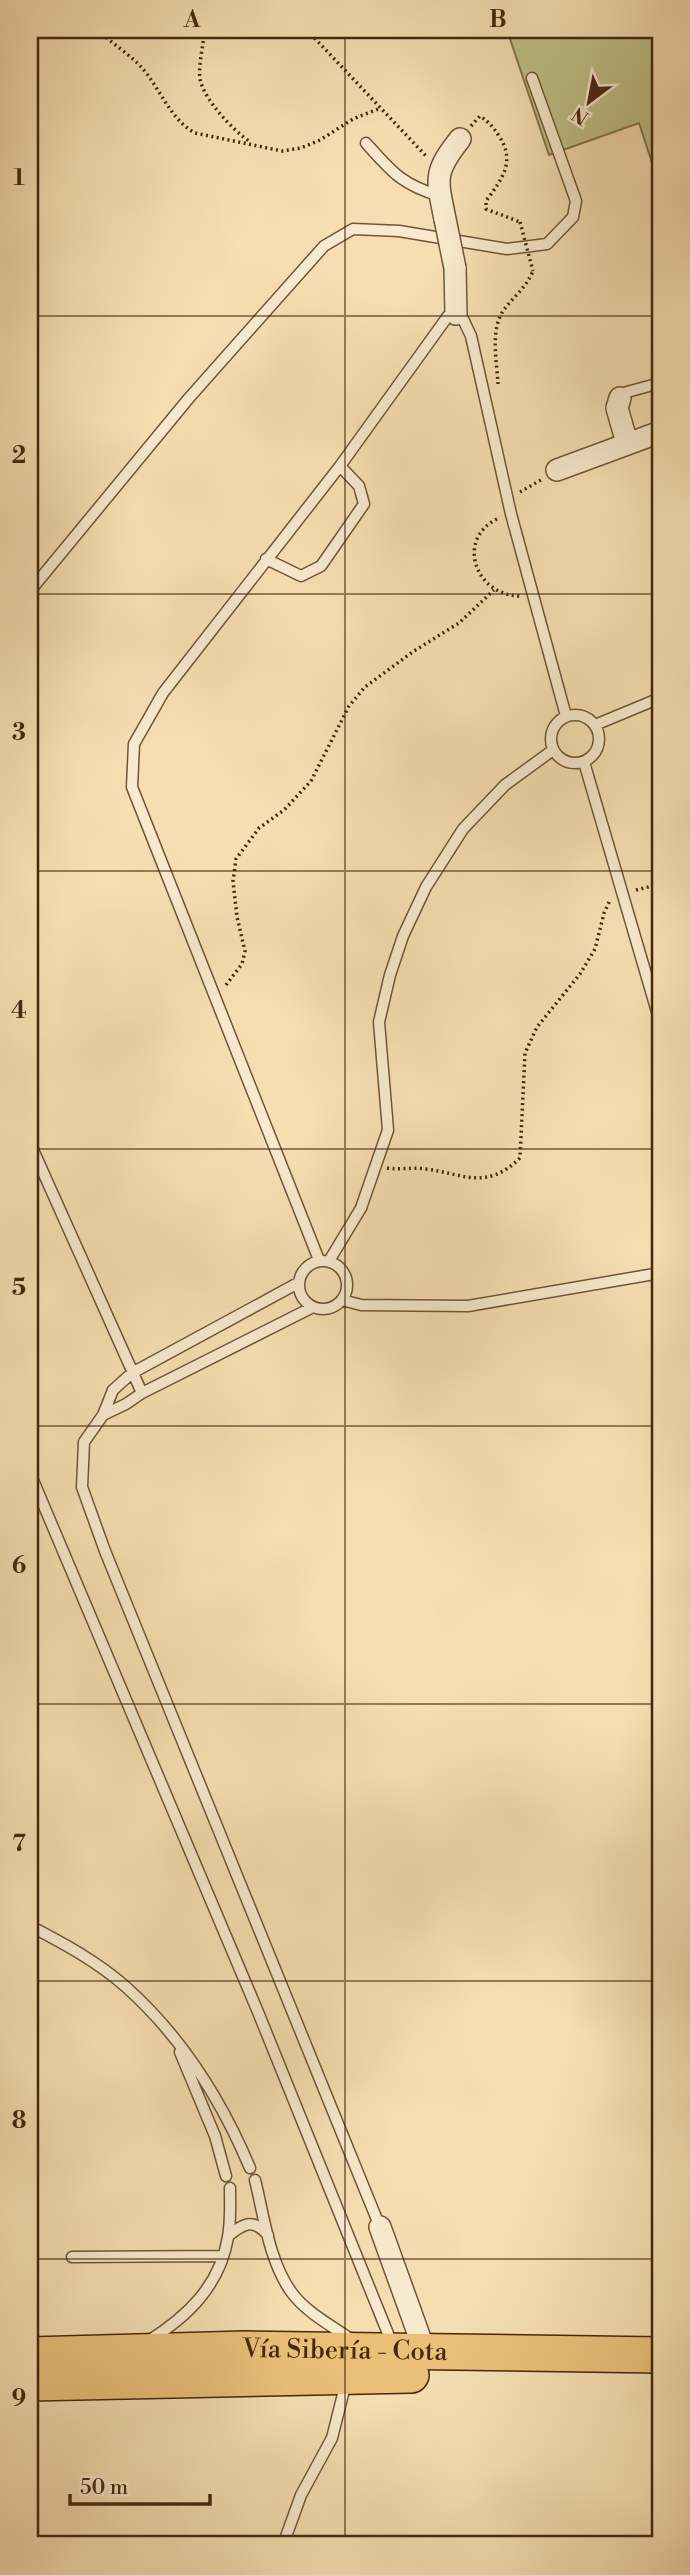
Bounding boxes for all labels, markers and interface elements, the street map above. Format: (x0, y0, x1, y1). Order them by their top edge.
text: A (183, 6, 201, 34)
text: B (489, 6, 507, 34)
north arrow (554, 66, 624, 136)
text: N (568, 101, 593, 130)
text: 1 (13, 164, 25, 192)
text: 2 (12, 442, 26, 470)
text: 3 (12, 719, 26, 747)
text: 4 (11, 997, 27, 1025)
text: 5 (12, 1274, 26, 1302)
text: 6 (12, 1552, 26, 1580)
text: 7 (12, 1830, 26, 1858)
text: 8 (12, 2107, 26, 2135)
street label: Vía Sibería - Cota (241, 2333, 449, 2368)
text: 9 (12, 2385, 26, 2413)
scale bar (70, 2463, 210, 2507)
text: 50 m (80, 2475, 128, 2501)

